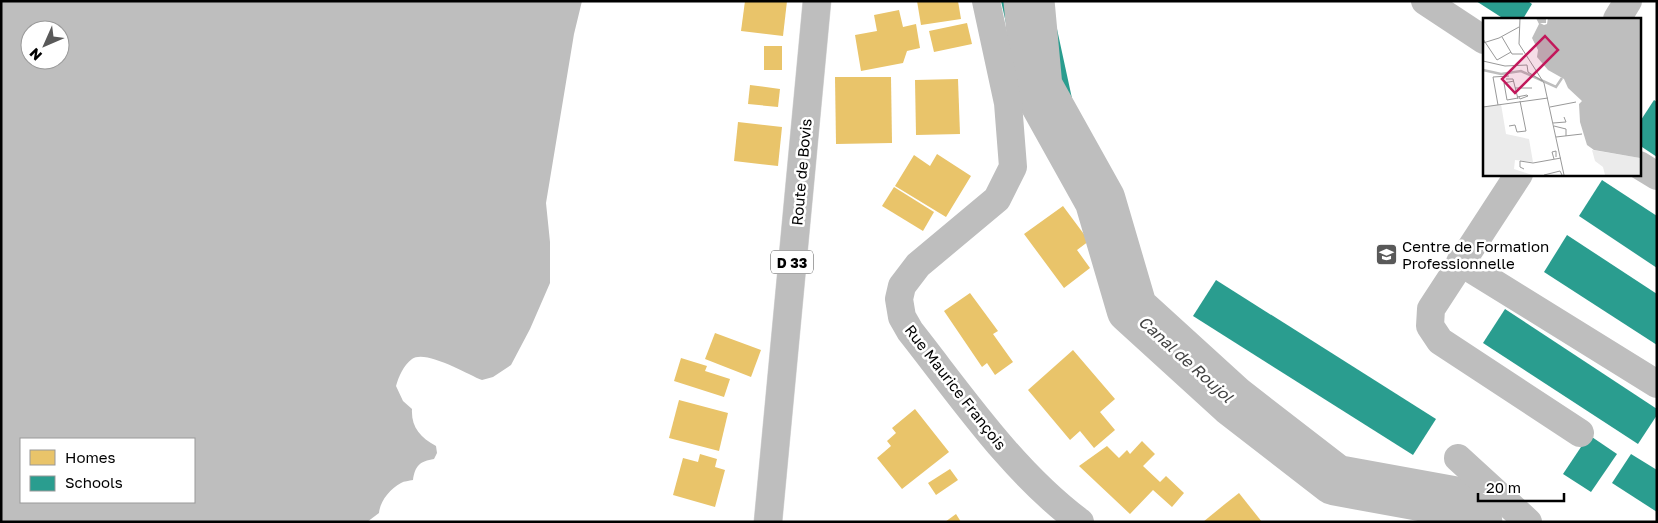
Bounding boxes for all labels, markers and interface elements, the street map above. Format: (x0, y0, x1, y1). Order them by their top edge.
inset map (1483, 18, 1640, 175)
north arrow (20, 20, 70, 70)
text: N (26, 45, 45, 64)
street label: Route de Bovis (787, 118, 815, 226)
place label: Centre de Formation Professionnelle (1402, 237, 1549, 272)
school or university icon: Centre de Formation Professionnelle (1374, 243, 1398, 267)
road number: D 33 (771, 250, 813, 274)
water label: Canal de Roujol (1135, 311, 1238, 407)
street label: Rue Maurice François (902, 321, 1010, 453)
legend (20, 438, 195, 503)
text: Homes (65, 448, 115, 466)
scale bar (1478, 470, 1564, 502)
text: Schools (65, 473, 123, 491)
text: 20 m (1486, 478, 1521, 496)

